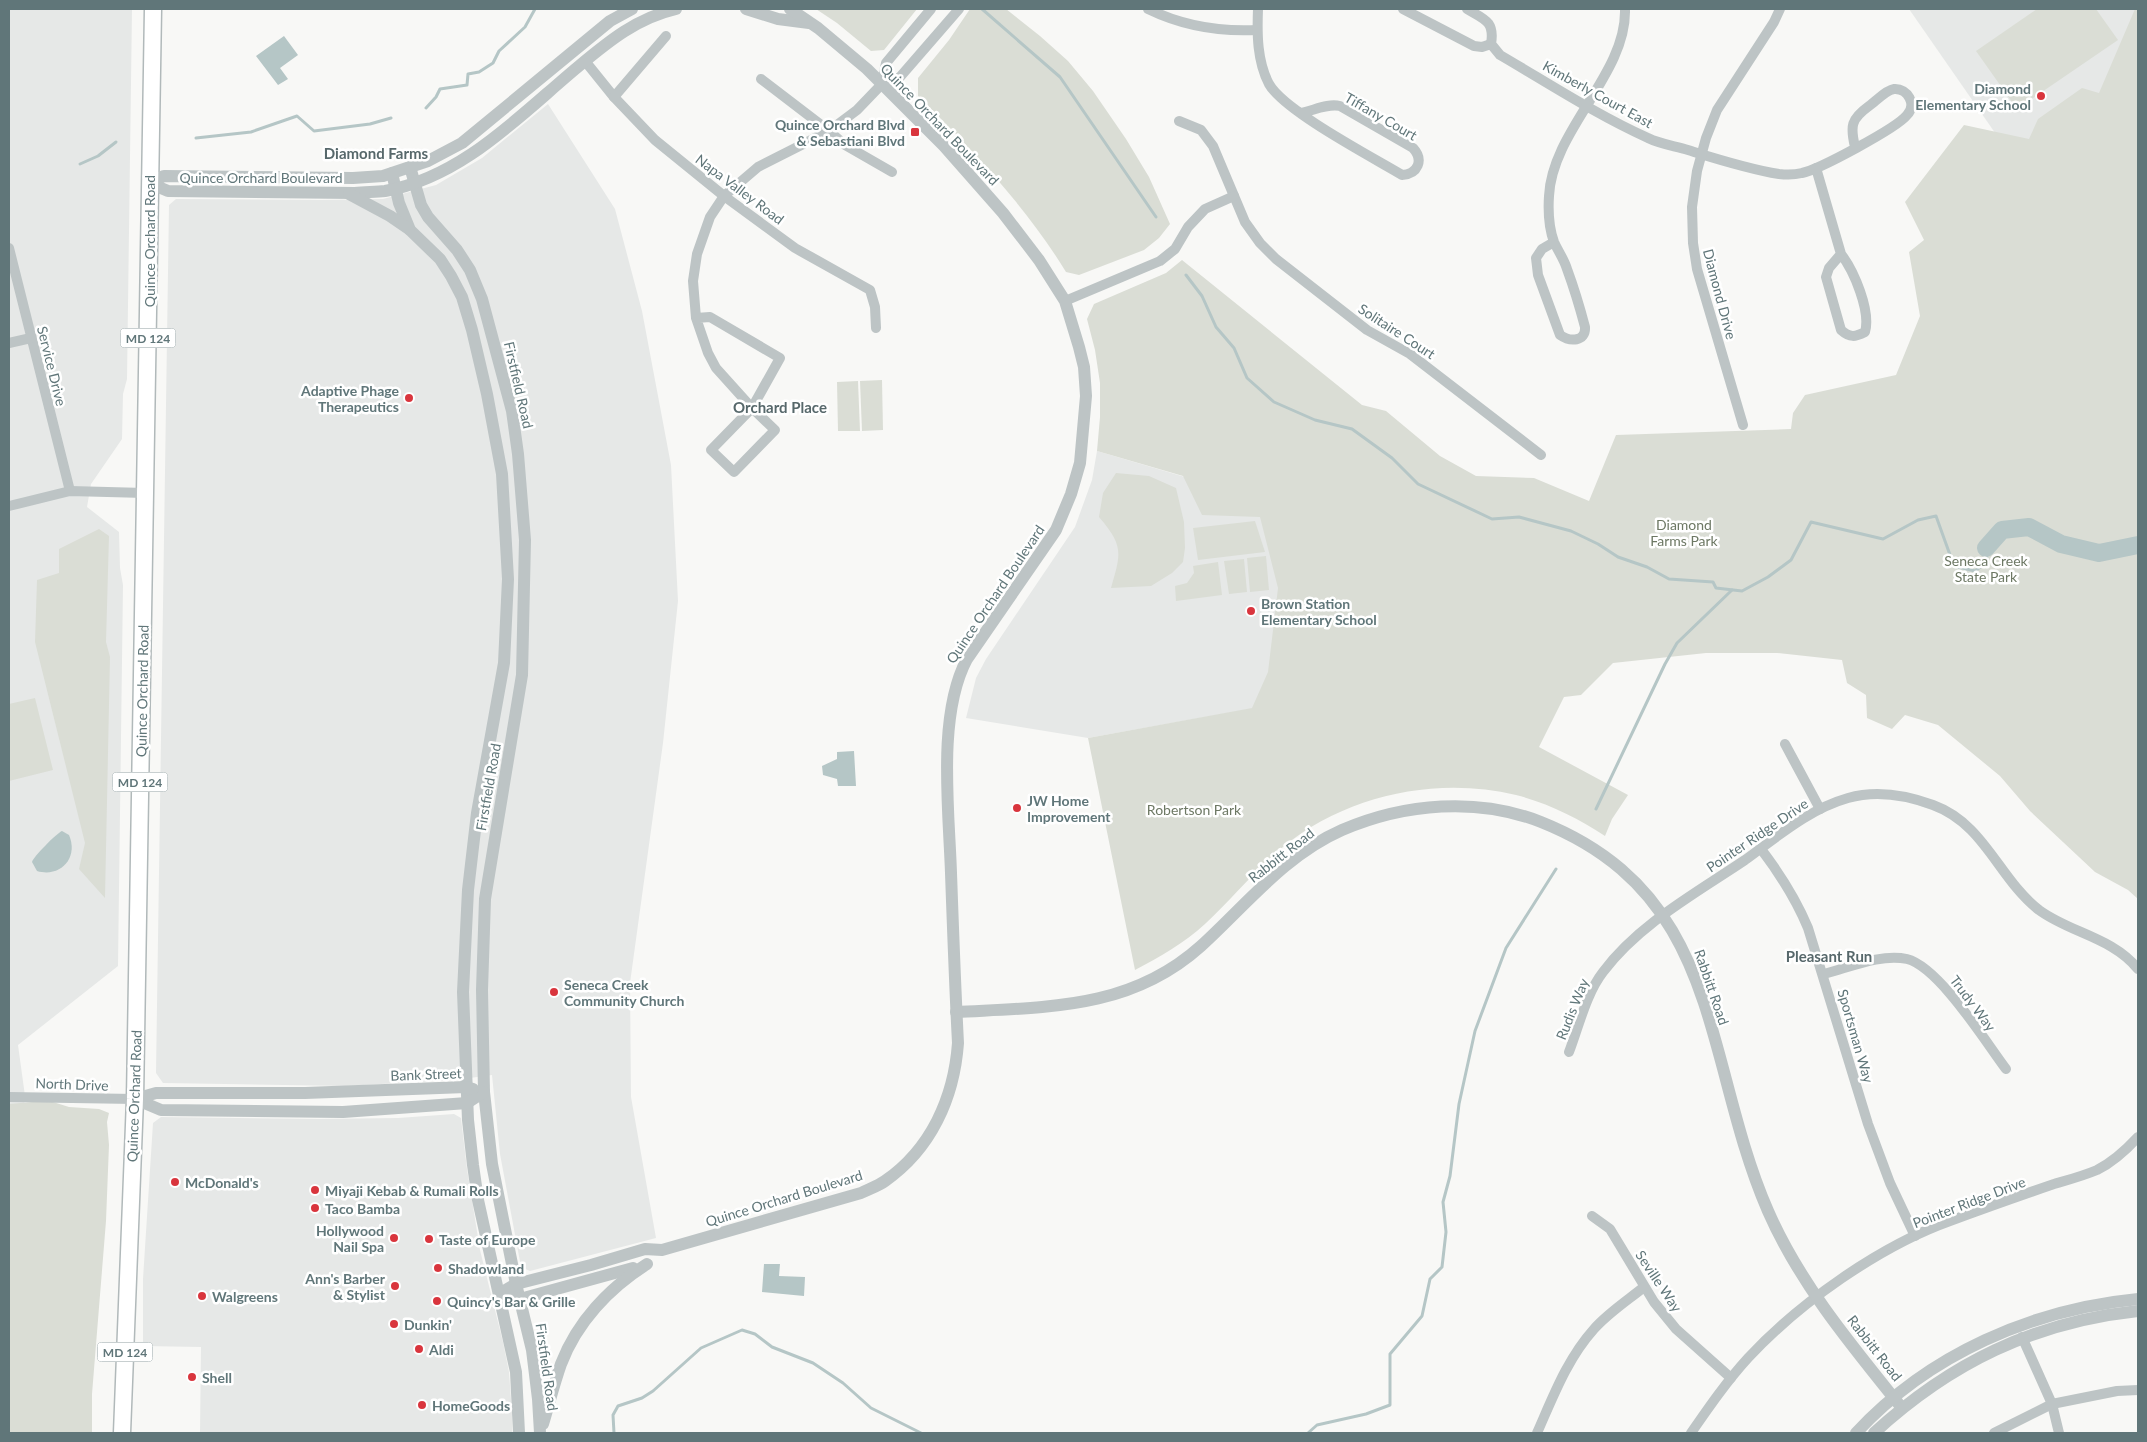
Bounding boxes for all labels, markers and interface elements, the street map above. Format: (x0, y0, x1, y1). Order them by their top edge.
street label: Kimberly Court East (1540, 57, 1656, 131)
street label: Quince Orchard Boulevard (877, 59, 1003, 189)
place label: Diamond Elementary School (1915, 80, 2031, 113)
street label: Tiffany Court (1342, 88, 1420, 144)
marker: Diamond Elementary School (2035, 90, 2047, 102)
place label: Quince Orchard Blvd & Sebastiani Blvd (775, 116, 905, 149)
marker: Quince Orchard Blvd & Sebastiani Blvd (909, 126, 921, 138)
district label: Diamond Farms (324, 144, 429, 162)
street label: Napa Valley Road (693, 150, 787, 228)
street label: Quince Orchard Boulevard (179, 169, 343, 186)
street label: Quince Orchard Road (141, 175, 158, 307)
street label: Diamond Drive (1700, 247, 1740, 341)
street label: Solitaire Court (1355, 300, 1439, 362)
street label: Service Drive (34, 324, 70, 408)
road number: MD 124 (120, 328, 176, 348)
street label: Firstfield Road (501, 340, 537, 430)
place label: Adaptive Phage Therapeutics (300, 382, 400, 415)
marker: Adaptive Phage Therapeutics (403, 392, 415, 404)
district label: Orchard Place (733, 398, 827, 416)
park label: Diamond Farms Park (1650, 516, 1719, 549)
street label: Quince Orchard Boulevard (942, 522, 1048, 666)
park label: Seneca Creek State Park (1944, 552, 2029, 585)
place label: Brown Station Elementary School (1261, 595, 1377, 628)
marker: Brown Station Elementary School (1245, 605, 1257, 617)
street label: Quince Orchard Road (132, 625, 152, 757)
street label: Firstfield Road (472, 742, 504, 832)
road number: MD 124 (112, 772, 168, 792)
place label: JW Home Improvement (1027, 792, 1111, 825)
street label: Pointer Ridge Drive (1703, 795, 1811, 875)
park label: Robertson Park (1147, 801, 1242, 818)
marker: JW Home Improvement (1011, 802, 1023, 814)
street label: Rabbitt Road (1245, 824, 1317, 886)
street label: Rabbitt Road (1691, 947, 1733, 1027)
district label: Pleasant Run (1786, 947, 1872, 965)
street label: Trudy Way (1947, 972, 2000, 1035)
street label: Rudis Way (1552, 975, 1592, 1042)
place label: Seneca Creek Community Church (564, 976, 684, 1009)
marker: Seneca Creek Community Church (548, 986, 560, 998)
street label: Sportsman Way (1834, 987, 1878, 1086)
street label: Quince Orchard Road (123, 1030, 145, 1162)
street label: Bank Street (390, 1064, 462, 1084)
street label: North Drive (35, 1074, 109, 1094)
street label: Quince Orchard Boulevard (704, 1166, 864, 1230)
street label: Pointer Ridge Drive (1910, 1173, 2028, 1231)
place label: McDonald's (185, 1174, 259, 1191)
marker: McDonald's (169, 1176, 181, 1188)
place label: Miyaji Kebab & Rumali Rolls (325, 1182, 499, 1199)
marker: Miyaji Kebab & Rumali Rolls (309, 1184, 321, 1196)
place label: Taco Bamba (325, 1200, 400, 1217)
marker: Taco Bamba (309, 1202, 321, 1214)
place label: Hollywood Nail Spa (316, 1222, 384, 1255)
place label: Taste of Europe (439, 1231, 536, 1248)
marker: Hollywood Nail Spa (388, 1232, 400, 1244)
marker: Taste of Europe (423, 1233, 435, 1245)
street label: Seville Way (1632, 1247, 1686, 1316)
place label: Shadowland (448, 1260, 524, 1277)
marker: Shadowland (432, 1262, 444, 1274)
place label: Ann's Barber & Stylist (304, 1270, 386, 1303)
marker: Ann's Barber & Stylist (389, 1280, 401, 1292)
place label: Walgreens (212, 1288, 278, 1305)
marker: Walgreens (196, 1290, 208, 1302)
place label: Quincy's Bar & Grille (447, 1293, 576, 1310)
marker: Quincy's Bar & Grille (431, 1295, 443, 1307)
street label: Rabbitt Road (1844, 1312, 1906, 1384)
place label: Dunkin' (404, 1316, 452, 1333)
marker: Dunkin' (388, 1318, 400, 1330)
street label: Firstfield Road (532, 1322, 562, 1412)
place label: Aldi (428, 1341, 454, 1358)
road number: MD 124 (98, 1342, 152, 1361)
marker: Aldi (413, 1343, 425, 1355)
place label: Shell (202, 1369, 232, 1386)
marker: Shell (186, 1371, 198, 1383)
place label: HomeGoods (432, 1397, 510, 1414)
marker: HomeGoods (416, 1399, 428, 1411)

